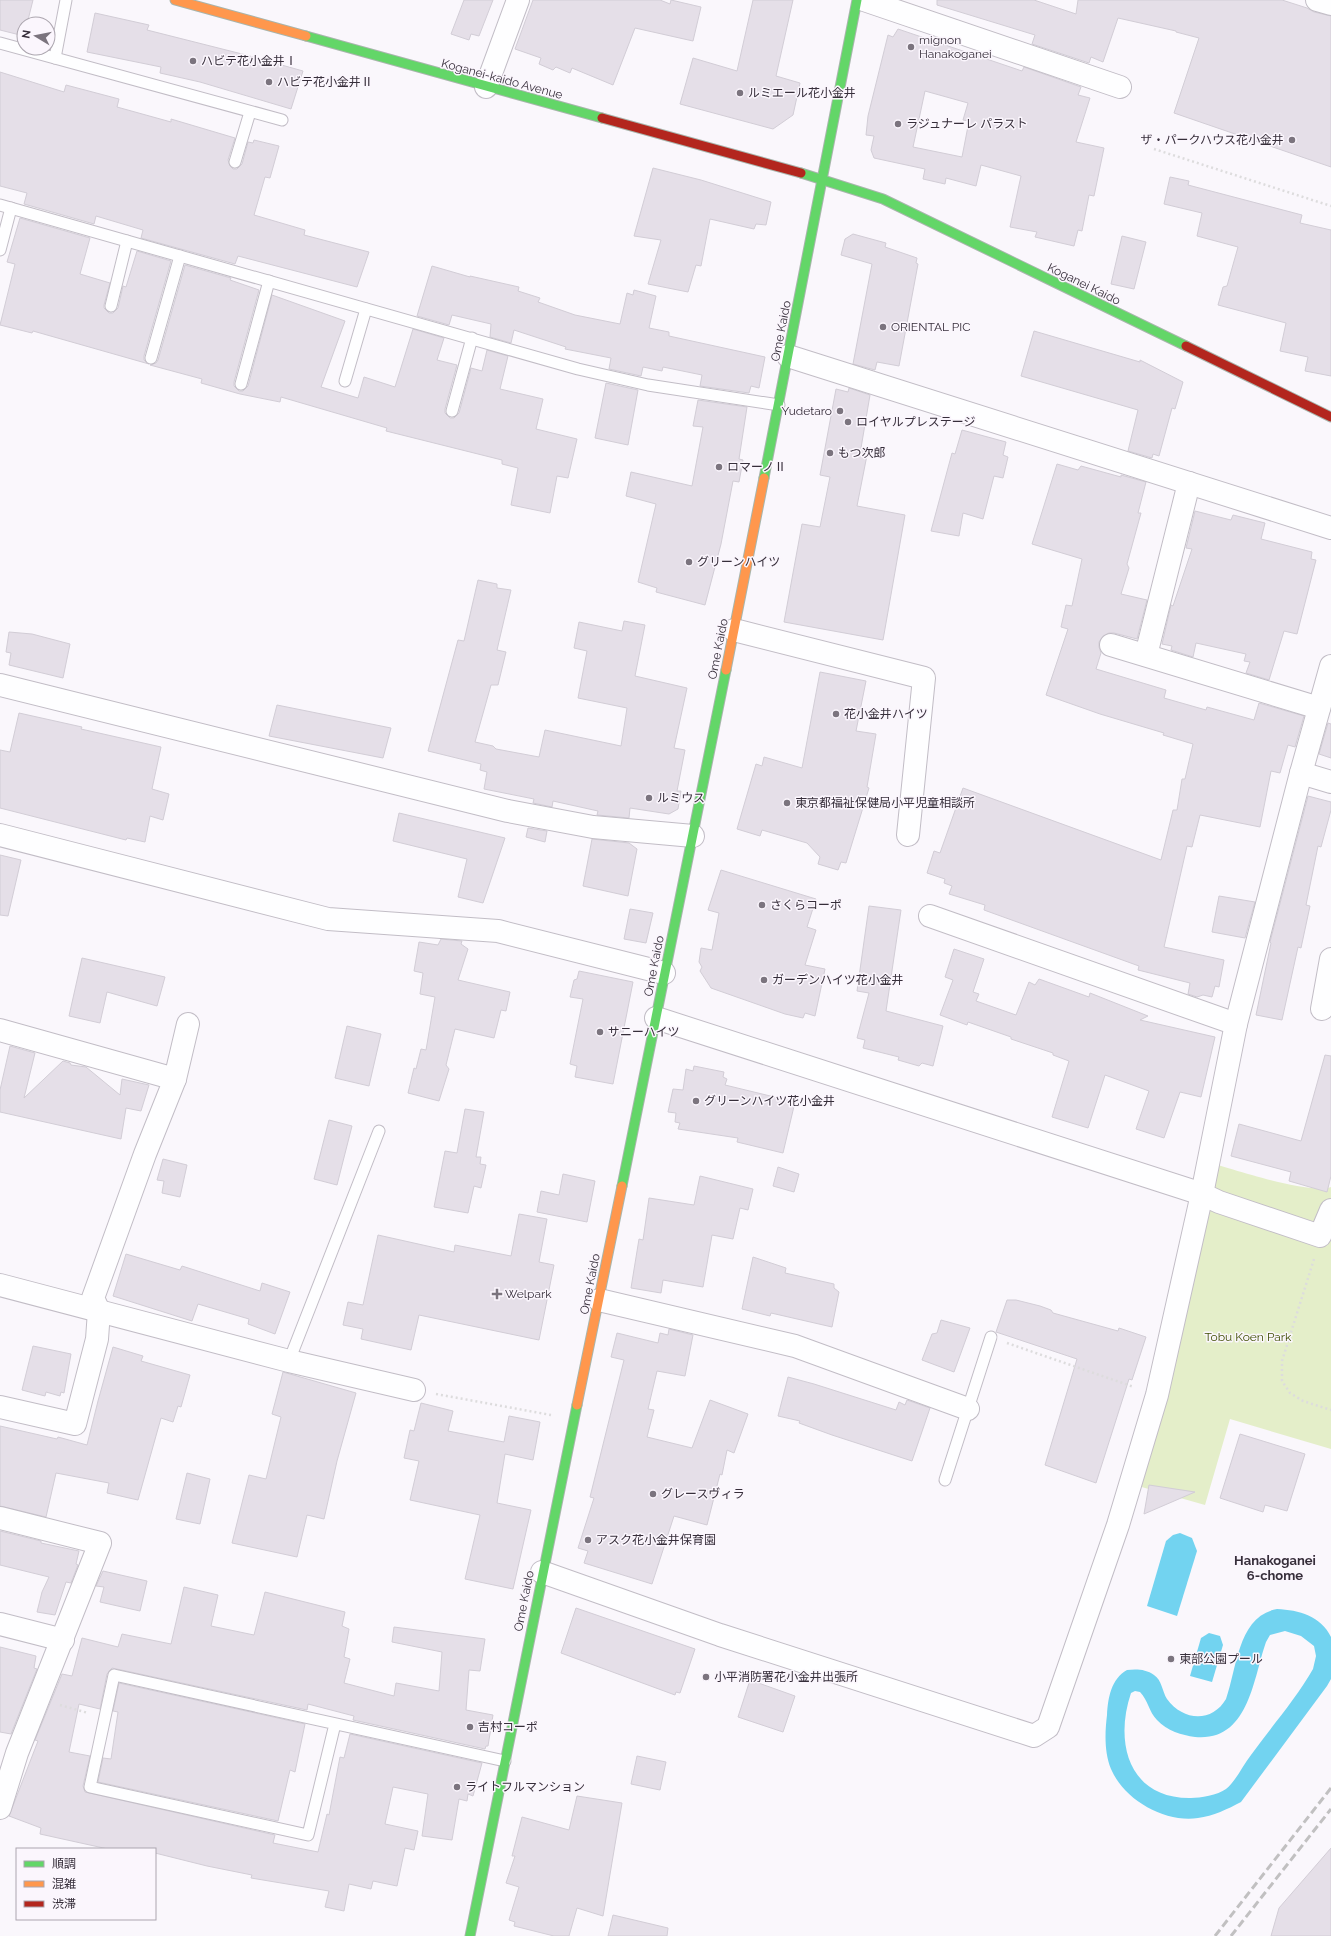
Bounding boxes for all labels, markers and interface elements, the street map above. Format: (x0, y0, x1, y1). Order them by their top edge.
north arrow (16, 16, 56, 56)
text: N (20, 29, 34, 40)
place label: mignon Hanakoganei (919, 33, 992, 61)
marker: mignon Hanakoganei (906, 42, 916, 52)
place label: ハビテ花小金井Ⅰ (201, 54, 297, 68)
marker: ハビテ花小金井Ⅰ (188, 56, 198, 66)
street label: Koganei-kaido Avenue (440, 56, 564, 102)
place label: ハビテ花小金井Ⅱ (277, 75, 373, 89)
marker: ハビテ花小金井Ⅱ (264, 77, 274, 87)
place label: ルミエール花小金井 (748, 86, 856, 100)
marker: ルミエール花小金井 (735, 88, 745, 98)
place label: ラジュナーレ パラスト (906, 117, 1028, 131)
marker: ラジュナーレ パラスト (893, 119, 903, 129)
place label: ザ・パークハウス花小金井 (1141, 133, 1284, 147)
marker: ザ・パークハウス花小金井 (1287, 135, 1297, 145)
street label: Koganei Kaido (1045, 260, 1123, 308)
street label: Ome Kaido (768, 299, 794, 363)
place label: ORIENTAL PIC (891, 320, 970, 334)
marker: ORIENTAL PIC (878, 322, 888, 332)
place label: Yudetaro (782, 404, 832, 418)
marker: Yudetaro (835, 406, 845, 416)
place label: ロイヤルプレステージ (856, 415, 975, 429)
marker: ロイヤルプレステージ (843, 417, 853, 427)
place label: もつ次郎 (838, 446, 886, 460)
marker: もつ次郎 (825, 448, 835, 458)
place label: ロマーノⅡ (727, 460, 786, 474)
marker: ロマーノⅡ (714, 462, 724, 472)
place label: グリーンハイツ (697, 555, 780, 569)
marker: グリーンハイツ (684, 557, 694, 567)
street label: Ome Kaido (705, 617, 731, 681)
place label: 花小金井ハイツ (844, 707, 928, 721)
marker: 花小金井ハイツ (831, 709, 841, 719)
place label: ルミウス (657, 791, 705, 805)
marker: ルミウス (644, 793, 654, 803)
place label: 東京都福祉保健局小平児童相談所 (795, 796, 975, 810)
marker: 東京都福祉保健局小平児童相談所 (782, 798, 792, 808)
place label: さくらコーポ (770, 898, 842, 912)
marker: さくらコーポ (757, 900, 767, 910)
street label: Ome Kaido (641, 934, 667, 998)
place label: ガーデンハイツ花小金井 (772, 973, 904, 987)
marker: ガーデンハイツ花小金井 (759, 975, 769, 985)
place label: サニーハイツ (608, 1025, 680, 1039)
marker: サニーハイツ (595, 1027, 605, 1037)
place label: グリーンハイツ花小金井 (704, 1094, 835, 1108)
marker: グリーンハイツ花小金井 (691, 1096, 701, 1106)
street label: Ome Kaido (577, 1252, 603, 1316)
place label: Welpark (505, 1287, 552, 1301)
marker: Welpark (492, 1289, 502, 1299)
park label: Tobu Koen Park (1205, 1330, 1292, 1344)
place label: グレースヴィラ (661, 1487, 744, 1501)
marker: グレースヴィラ (648, 1489, 658, 1499)
place label: アスク花小金井保育園 (596, 1533, 716, 1547)
marker: アスク花小金井保育園 (583, 1535, 593, 1545)
district label: Hanakoganei 6-chome (1234, 1553, 1316, 1583)
street label: Ome Kaido (511, 1569, 537, 1633)
place label: 東部公園プール (1179, 1652, 1263, 1666)
marker: 東部公園プール (1166, 1654, 1176, 1664)
place label: 小平消防署花小金井出張所 (714, 1670, 858, 1684)
marker: 小平消防署花小金井出張所 (701, 1672, 711, 1682)
place label: 吉村コーポ (478, 1720, 538, 1734)
marker: 吉村コーポ (465, 1722, 475, 1732)
place label: ライトフルマンション (465, 1780, 585, 1794)
marker: ライトフルマンション (452, 1782, 462, 1792)
legend (16, 1848, 156, 1920)
text: 順調 (52, 1857, 76, 1871)
text: 混雑 (52, 1877, 76, 1891)
text: 渋滞 (52, 1897, 76, 1911)

